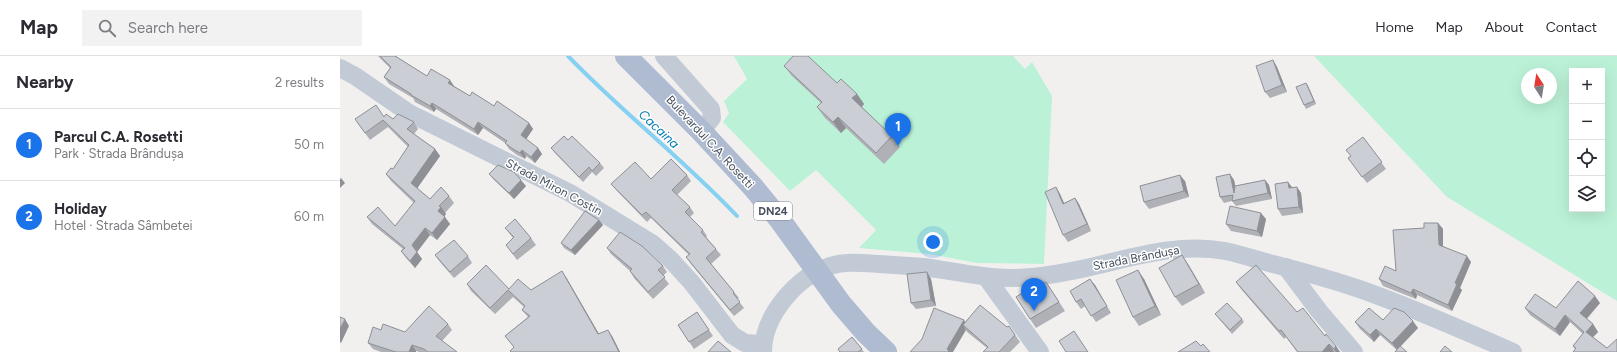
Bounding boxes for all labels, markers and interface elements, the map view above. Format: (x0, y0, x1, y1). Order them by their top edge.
search box (82, 10, 362, 46)
text: Map (20, 16, 58, 39)
icon: search (96, 17, 118, 39)
text: Search here (128, 19, 208, 37)
text: Home (1375, 19, 1414, 36)
text: Map (1436, 19, 1463, 36)
text: About (1485, 19, 1524, 36)
text: Contact (1546, 19, 1597, 36)
north arrow (1521, 68, 1557, 104)
map controls (1569, 68, 1605, 212)
button: + (1569, 68, 1605, 104)
text: Nearby (16, 72, 74, 92)
text: 2 results (275, 75, 324, 90)
street label: Bulevardul C.A. Rosetti (663, 93, 757, 191)
button: − (1569, 104, 1605, 140)
water label: Cacaina (636, 107, 683, 152)
pin: 1 (885, 113, 911, 146)
text: Parcul C.A. Rosetti (54, 128, 183, 146)
text: 1 (26, 137, 32, 152)
text: 50 m (294, 137, 324, 152)
button: locate (1569, 140, 1605, 176)
text: Park · Strada Brândușa (54, 146, 184, 161)
street label: Strada Miron Costin (503, 156, 605, 218)
button: layers (1569, 176, 1605, 212)
text: Holiday (54, 200, 107, 218)
road number: DN24 (754, 202, 792, 220)
text: 2 (25, 209, 33, 224)
text: 60 m (294, 209, 324, 224)
text: Hotel · Strada Sâmbetei (54, 218, 193, 233)
your location (923, 232, 943, 252)
street label: Strada Brândușa (1092, 243, 1180, 273)
pin: 2 (1021, 278, 1047, 311)

